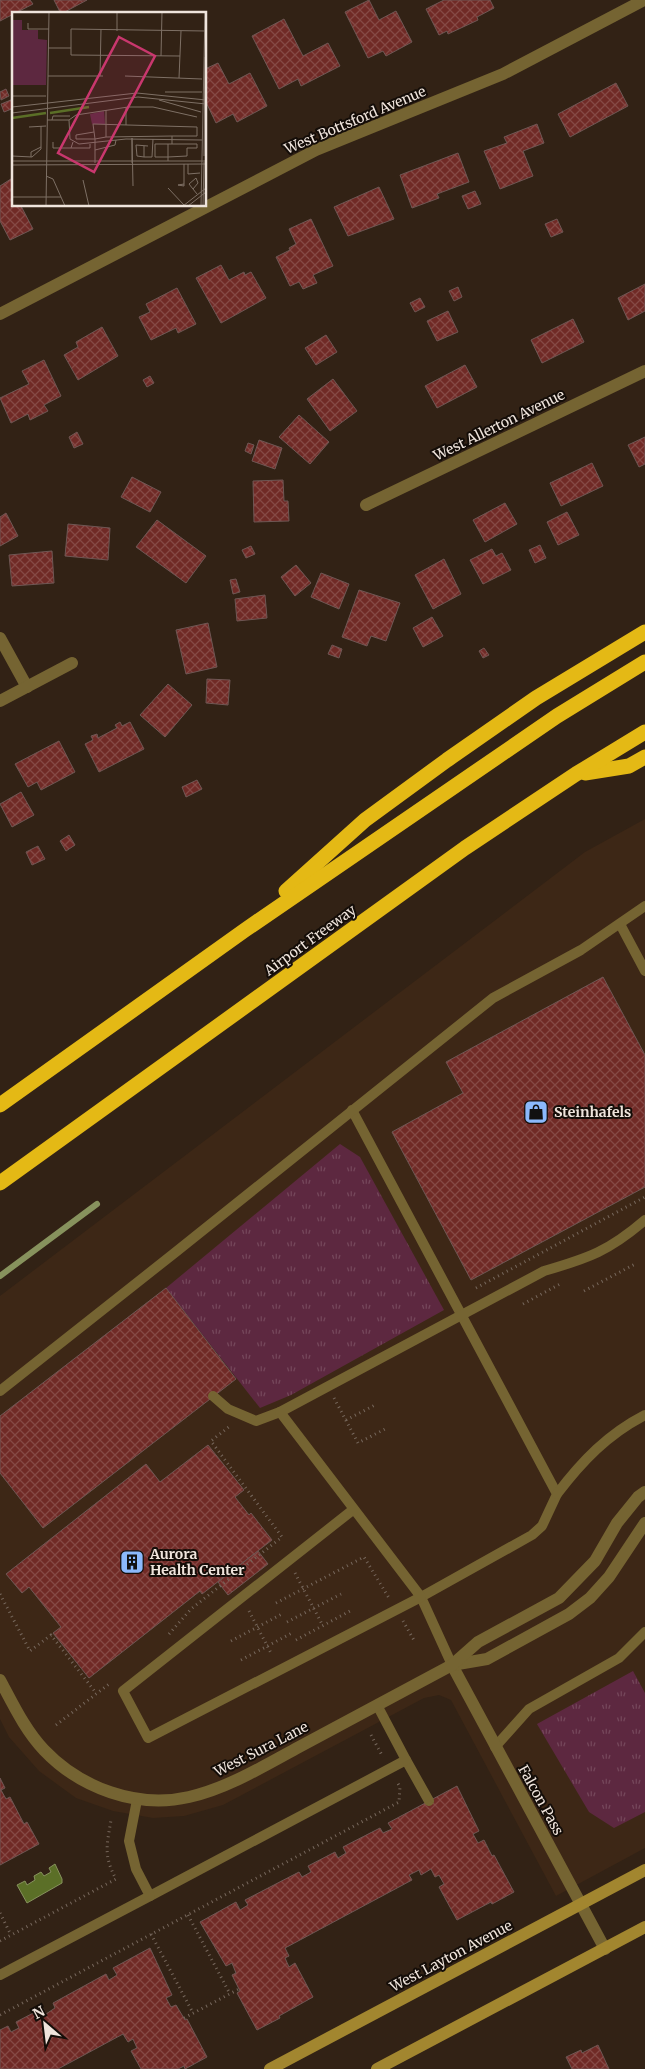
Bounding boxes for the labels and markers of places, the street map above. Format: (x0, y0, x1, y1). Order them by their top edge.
shop icon: Steinhafels (523, 1099, 549, 1125)
place label: Steinhafels (554, 1103, 631, 1121)
place label: Aurora Health Center (149, 1545, 245, 1579)
building icon: Aurora Health Center (119, 1549, 145, 1575)

